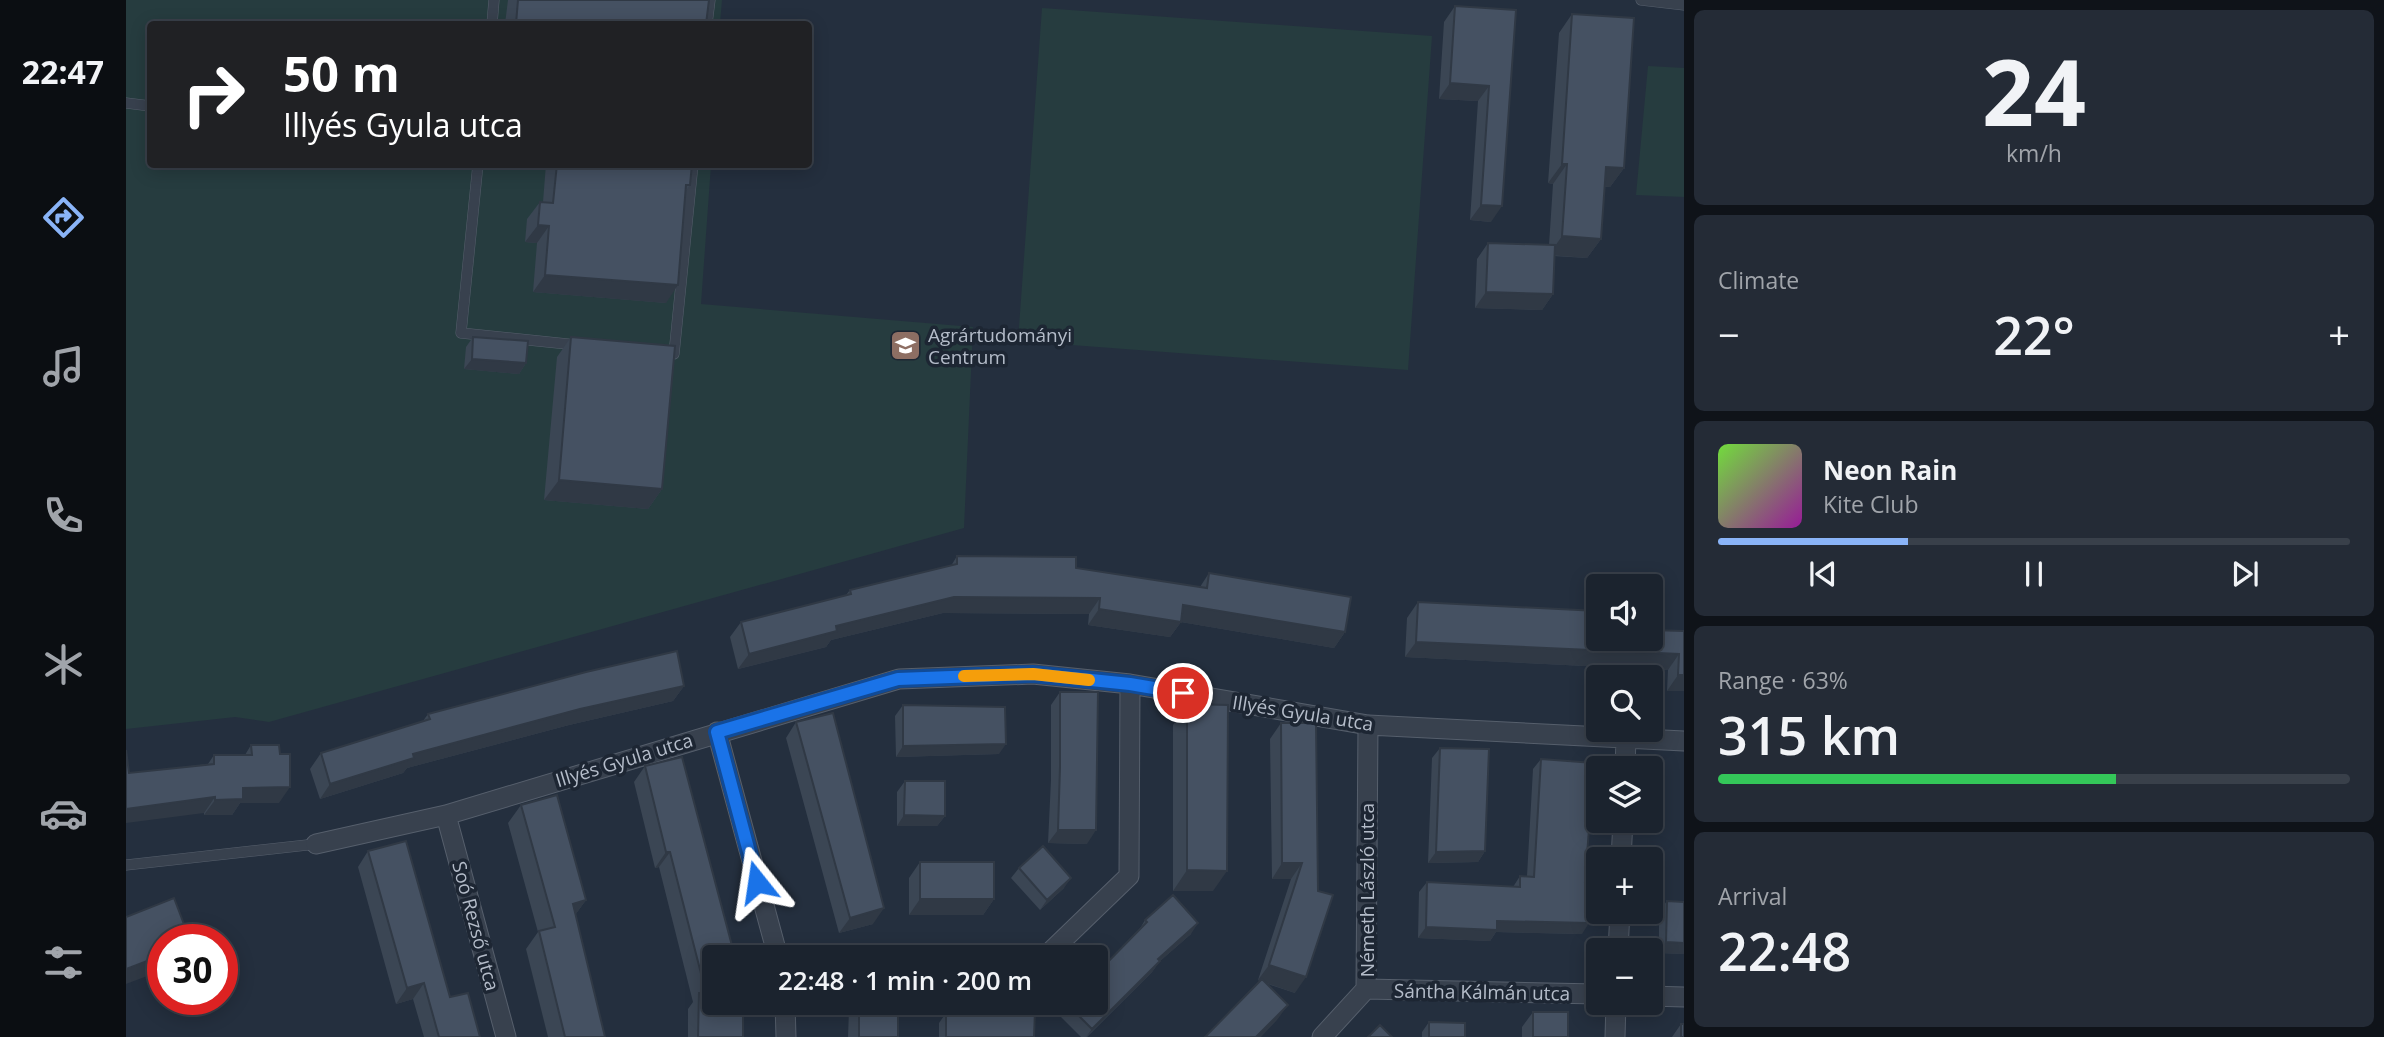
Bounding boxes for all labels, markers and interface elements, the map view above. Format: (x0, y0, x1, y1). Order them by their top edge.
text: 24 (1982, 29, 2086, 153)
text: 50 m (283, 40, 400, 106)
icon: right (168, 49, 259, 140)
text: 22:47 (22, 50, 104, 93)
text: Illyés Gyula utca (283, 103, 523, 146)
text: km/h (2006, 137, 2062, 169)
icon: directions (39, 193, 88, 242)
text: Climate (1718, 264, 1799, 296)
text: 22° (1993, 299, 2075, 370)
text: − (1718, 308, 1740, 360)
text: + (2328, 308, 2350, 360)
place label: Agrártudományi Centrum (928, 322, 1072, 370)
school or university icon: Agrártudományi Centrum (888, 329, 922, 363)
icon: music (39, 342, 88, 391)
text: Neon Rain (1823, 452, 1957, 488)
text: Kite Club (1823, 488, 1918, 520)
icon: phone (39, 491, 88, 540)
icon: previous (1804, 555, 1842, 593)
icon: pause (2015, 555, 2053, 593)
icon: next (2226, 555, 2264, 593)
map controls (1586, 574, 1663, 1015)
button: sound (1586, 574, 1663, 651)
icon: climate (39, 640, 88, 689)
pin (1153, 663, 1213, 723)
text: Range · 63% (1718, 664, 1848, 696)
button: search (1586, 665, 1663, 742)
icon: arrive (1164, 674, 1202, 712)
street label: Illyés Gyula utca (1231, 689, 1375, 737)
text: 315 km (1718, 699, 1900, 770)
street label: Illyés Gyula utca (552, 727, 696, 793)
button: layers (1586, 756, 1663, 833)
icon: car (39, 789, 88, 838)
street label: Németh László utca (1354, 803, 1380, 977)
position arrow (720, 845, 794, 919)
button: + (1586, 847, 1663, 924)
street label: Soó Rezső utca (446, 858, 506, 994)
text: Arrival (1718, 880, 1787, 912)
text: 22:48 (1718, 915, 1851, 986)
speed limit sign: 30 (147, 924, 238, 1015)
icon: filters (39, 938, 88, 987)
button: − (1586, 938, 1663, 1015)
text: 22:48 · 1 min · 200 m (778, 962, 1032, 998)
street label: Sántha Kálmán utca (1394, 977, 1570, 1007)

